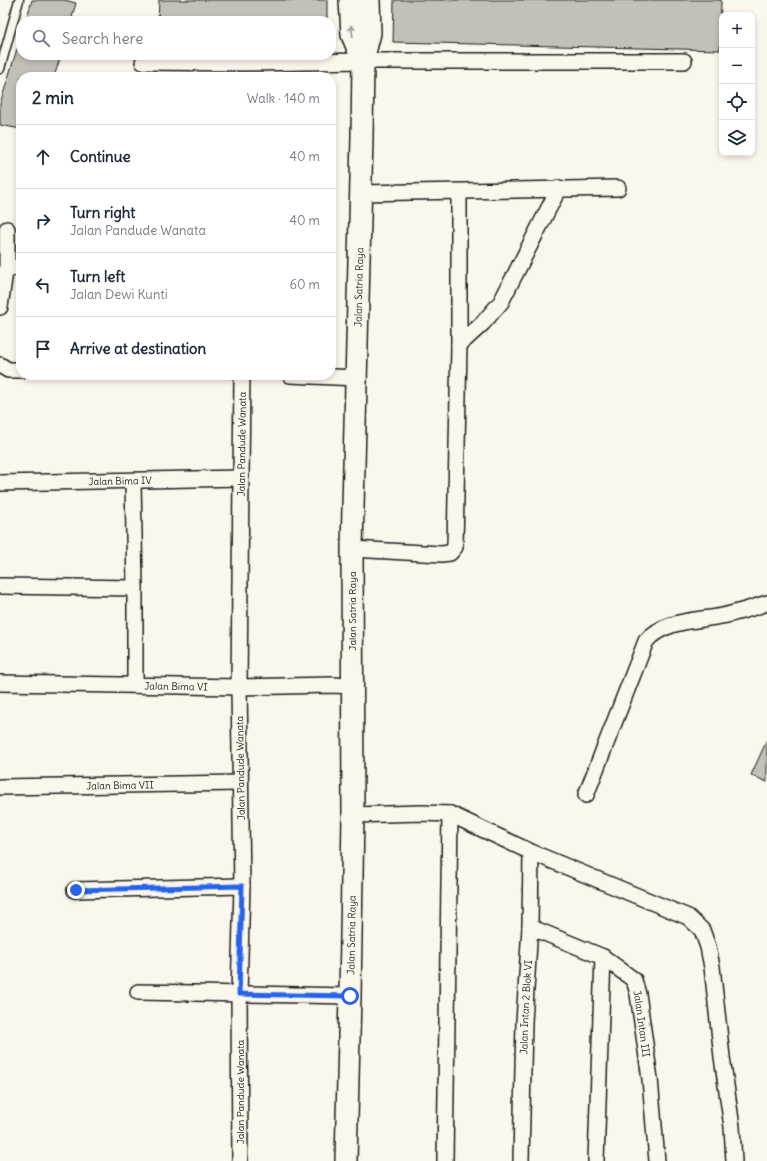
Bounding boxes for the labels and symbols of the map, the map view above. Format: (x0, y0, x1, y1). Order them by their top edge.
one-way arrow (348, 25, 356, 38)
street label: Jalan Satria Raya (351, 247, 366, 327)
street label: Jalan Pandude Wanata (235, 391, 249, 496)
street label: Jalan Bima IV (88, 474, 152, 488)
street label: Jalan Satria Raya (346, 571, 359, 651)
street label: Jalan Bima VI (144, 679, 208, 693)
street label: Jalan Pandude Wanata (233, 715, 248, 820)
street label: Jalan Bima VII (86, 778, 154, 793)
route end (67, 881, 85, 899)
street label: Jalan Satria Raya (344, 895, 359, 975)
street label: Jalan Intan 2 Blok VI (517, 959, 535, 1055)
route start (341, 987, 359, 1005)
street label: Jalan Intan III (630, 989, 653, 1058)
street label: Jalan Pandude Wanata (234, 1039, 247, 1144)

